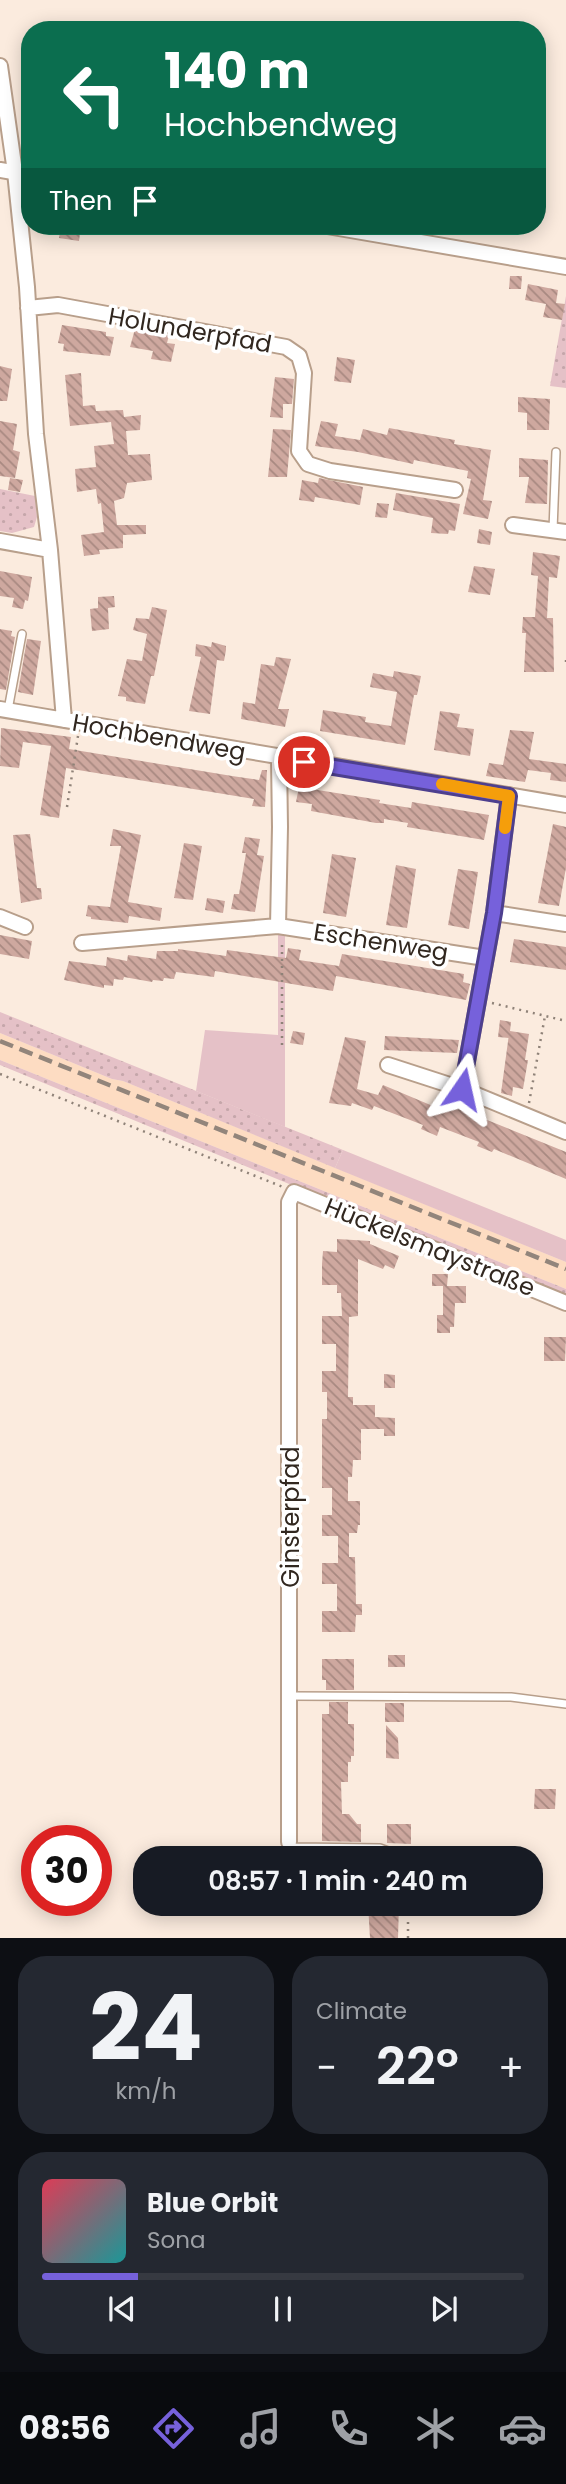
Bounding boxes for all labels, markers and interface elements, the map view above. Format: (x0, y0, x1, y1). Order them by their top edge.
text: 140 m (164, 37, 310, 105)
icon: left (49, 49, 140, 140)
text: Hochbendweg (164, 102, 398, 147)
icon: arrive (126, 182, 164, 220)
text: Then (49, 183, 112, 219)
street label: Holunderpfad (106, 299, 274, 361)
street label: Hochbendweg (70, 706, 248, 768)
pin (274, 732, 334, 792)
icon: arrive (285, 743, 323, 781)
street label: Eschenweg (311, 915, 451, 969)
position arrow (425, 1052, 499, 1126)
street label: Hückelsmaystraße (320, 1190, 540, 1304)
street label: Ginsterpfad (274, 1446, 307, 1588)
speed limit sign: 30 (21, 1825, 112, 1916)
text: 08:57 · 1 min · 240 m (208, 1863, 468, 1899)
text: 24 (89, 1964, 203, 2092)
text: Climate (316, 1995, 407, 2027)
text: 22° (376, 2030, 459, 2103)
text: − (316, 2041, 337, 2094)
text: + (498, 2041, 524, 2094)
text: km/h (115, 2075, 177, 2107)
text: Blue Orbit (147, 2185, 278, 2221)
text: Sona (147, 2224, 206, 2256)
icon: previous (103, 2290, 141, 2328)
icon: pause (264, 2290, 302, 2328)
icon: next (425, 2290, 463, 2328)
icon: directions (149, 2404, 198, 2453)
icon: music (236, 2404, 285, 2453)
icon: phone (324, 2404, 373, 2453)
icon: climate (411, 2404, 460, 2453)
icon: car (498, 2404, 547, 2453)
text: 08:56 (19, 2405, 111, 2450)

